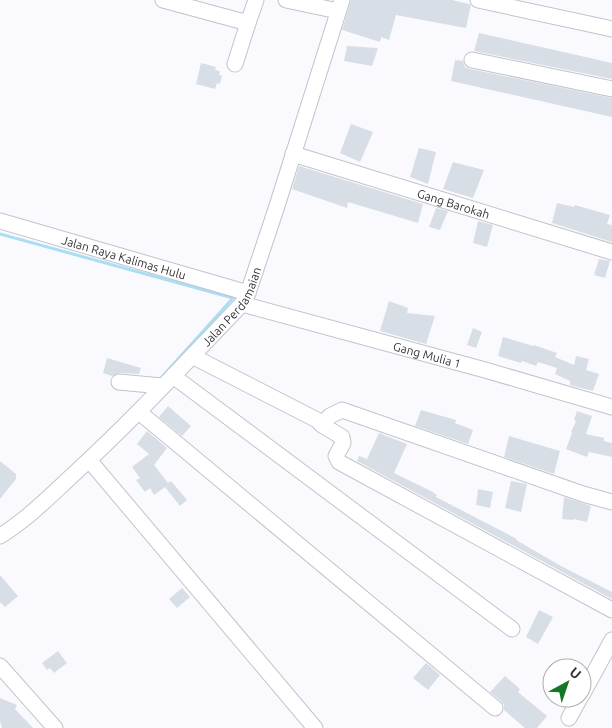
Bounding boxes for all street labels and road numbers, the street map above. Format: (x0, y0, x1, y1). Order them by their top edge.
street label: Gang Barokah (416, 186, 491, 221)
street label: Jalan Raya Kalimas Hulu (60, 233, 187, 281)
street label: Jalan Perdamaian (199, 265, 263, 348)
street label: Gang Mulia 1 (392, 339, 463, 370)

